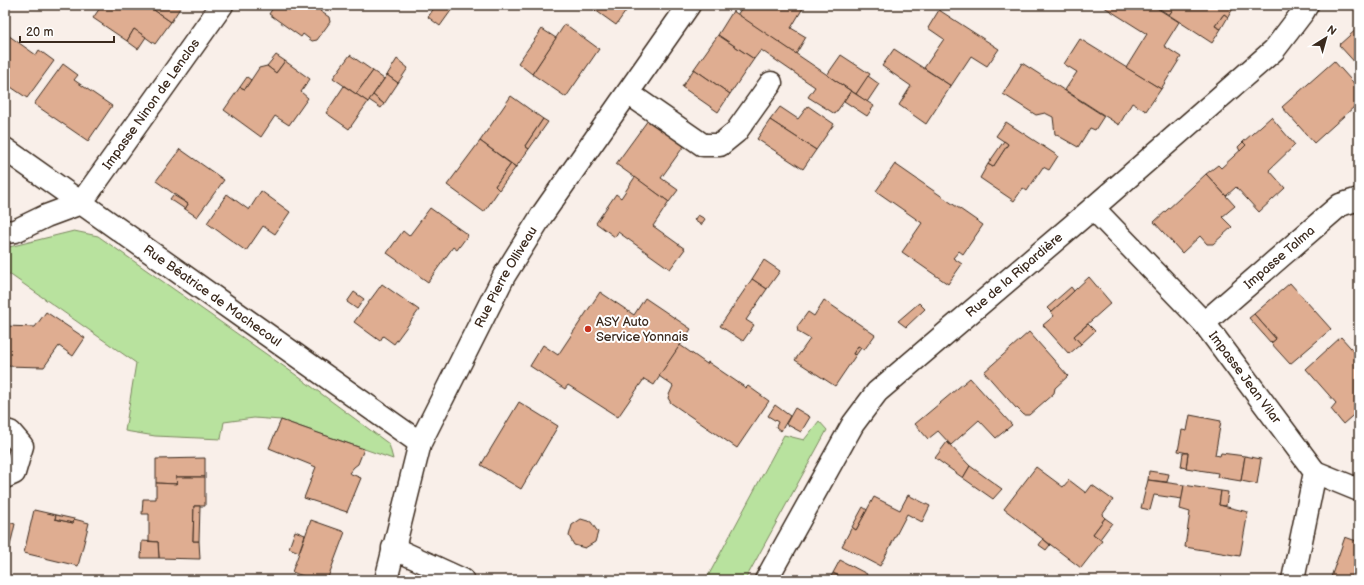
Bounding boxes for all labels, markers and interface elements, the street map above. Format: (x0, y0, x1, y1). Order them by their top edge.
scale bar (20, 18, 114, 44)
north arrow (1306, 18, 1346, 58)
text: N (1325, 23, 1339, 38)
text: 20 m (26, 25, 53, 40)
street label: Impasse Ninon de Lenclos (99, 35, 204, 173)
street label: Impasse Talma (1241, 222, 1318, 292)
street label: Rue Pierre Olliveau (471, 224, 541, 331)
street label: Rue de la Ripardière (963, 229, 1066, 321)
street label: Rue Béatrice de Machecoul (140, 242, 284, 350)
place label: ASY Auto Service Yonnais (596, 314, 689, 345)
marker: ASY Auto Service Yonnais (583, 324, 593, 334)
street label: Impasse Jean Vilar (1205, 328, 1285, 427)

